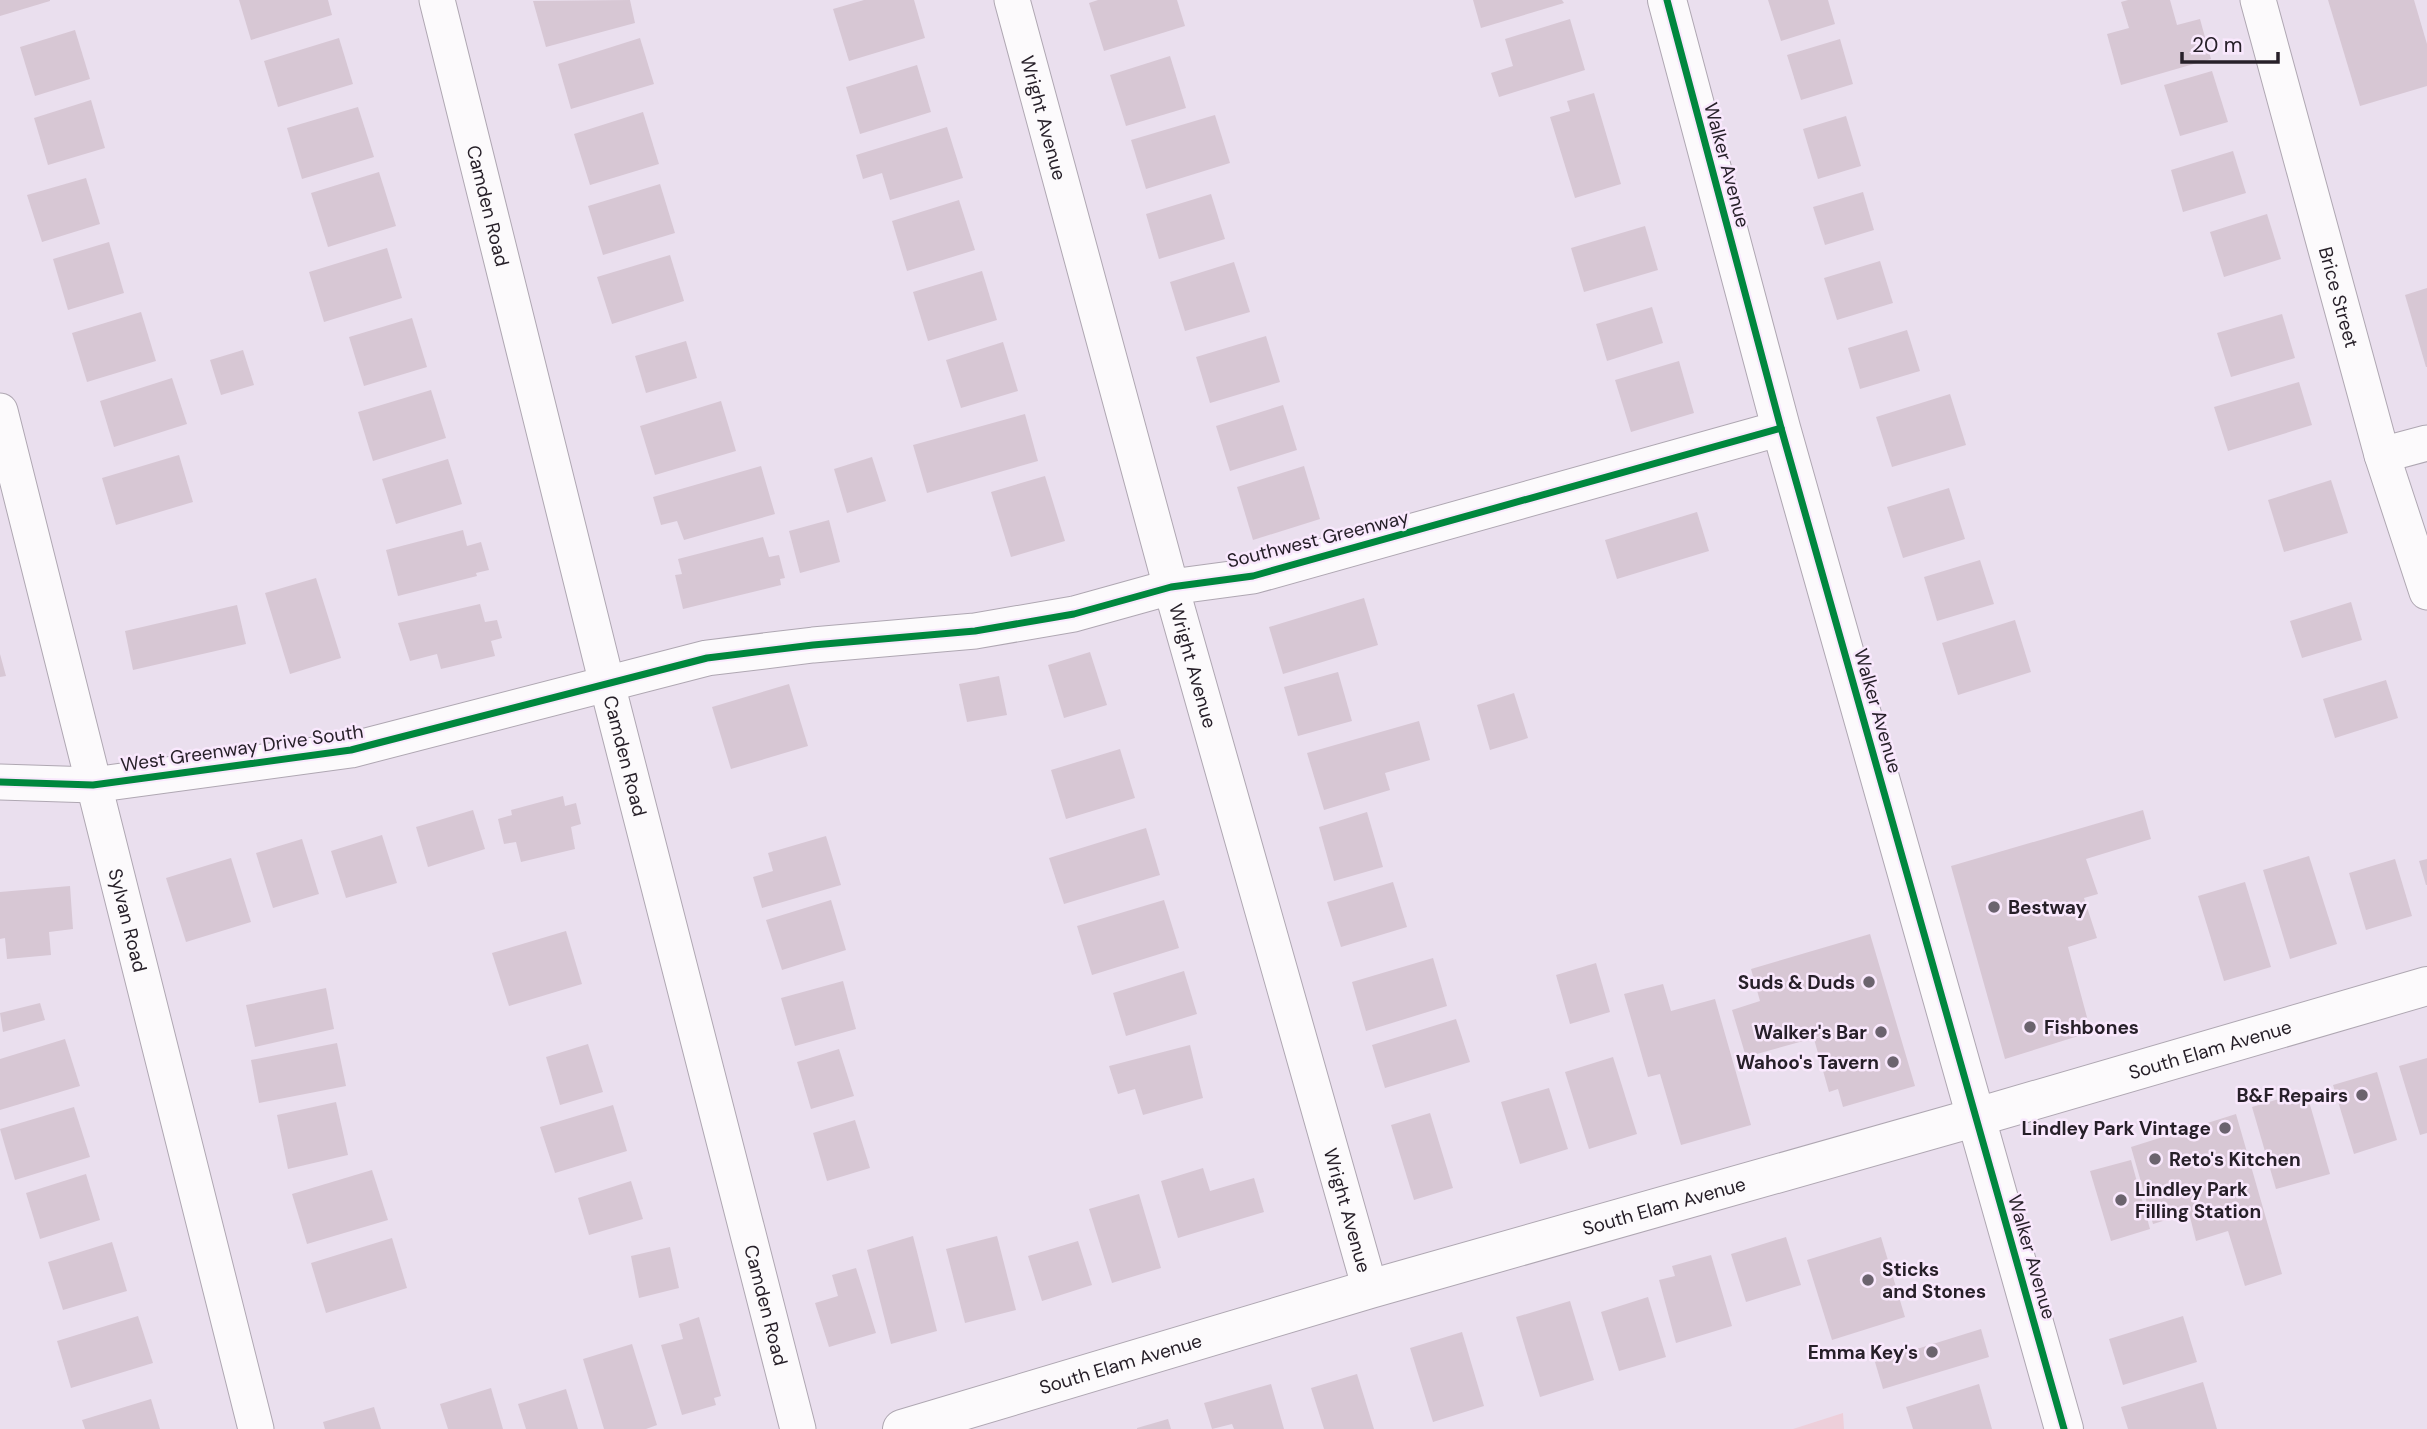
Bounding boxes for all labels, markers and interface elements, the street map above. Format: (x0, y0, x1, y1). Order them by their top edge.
scale bar (2182, 21, 2278, 65)
text: 20 m (2192, 31, 2243, 59)
street label: Wright Avenue (1015, 53, 1073, 183)
street label: Walker Avenue (1698, 100, 1756, 230)
street label: Camden Road (461, 143, 515, 269)
street label: Brice Street (2313, 244, 2365, 350)
street label: Southwest Greenway (1225, 504, 1412, 574)
street label: Wright Avenue (1164, 601, 1223, 731)
street label: Walker Avenue (1848, 646, 1908, 776)
street label: Camden Road (598, 693, 653, 819)
street label: West Greenway Drive South (119, 719, 365, 777)
street label: Sylvan Road (103, 866, 153, 975)
place label: Bestway (2008, 895, 2087, 920)
marker: Bestway (1986, 899, 2002, 915)
place label: Suds & Duds (1738, 970, 1855, 995)
marker: Suds & Duds (1861, 974, 1877, 990)
street label: South Elam Avenue (2126, 1014, 2294, 1085)
place label: Fishbones (2044, 1015, 2139, 1040)
marker: Fishbones (2022, 1019, 2038, 1035)
place label: Walker's Bar (1754, 1020, 1867, 1045)
marker: Walker's Bar (1873, 1024, 1889, 1040)
place label: Wahoo's Tavern (1736, 1050, 1879, 1075)
marker: Wahoo's Tavern (1885, 1054, 1901, 1070)
place label: B&F Repairs (2236, 1083, 2348, 1108)
marker: B&F Repairs (2354, 1087, 2370, 1103)
place label: Lindley Park Vintage (2022, 1116, 2211, 1141)
marker: Lindley Park Vintage (2217, 1120, 2233, 1136)
street label: Wright Avenue (1318, 1145, 1377, 1275)
place label: Reto's Kitchen (2169, 1147, 2301, 1172)
marker: Reto's Kitchen (2147, 1151, 2163, 1167)
street label: South Elam Avenue (1579, 1171, 1748, 1241)
place label: Lindley Park Filling Station (2135, 1177, 2261, 1224)
street label: Walker Avenue (2002, 1192, 2062, 1322)
marker: Lindley Park Filling Station (2113, 1192, 2129, 1208)
street label: Camden Road (739, 1242, 794, 1368)
place label: Sticks and Stones (1882, 1257, 1986, 1304)
marker: Sticks and Stones (1860, 1272, 1876, 1288)
street label: South Elam Avenue (1036, 1328, 1205, 1400)
place label: Emma Key's (1808, 1340, 1918, 1365)
marker: Emma Key's (1924, 1344, 1940, 1360)

